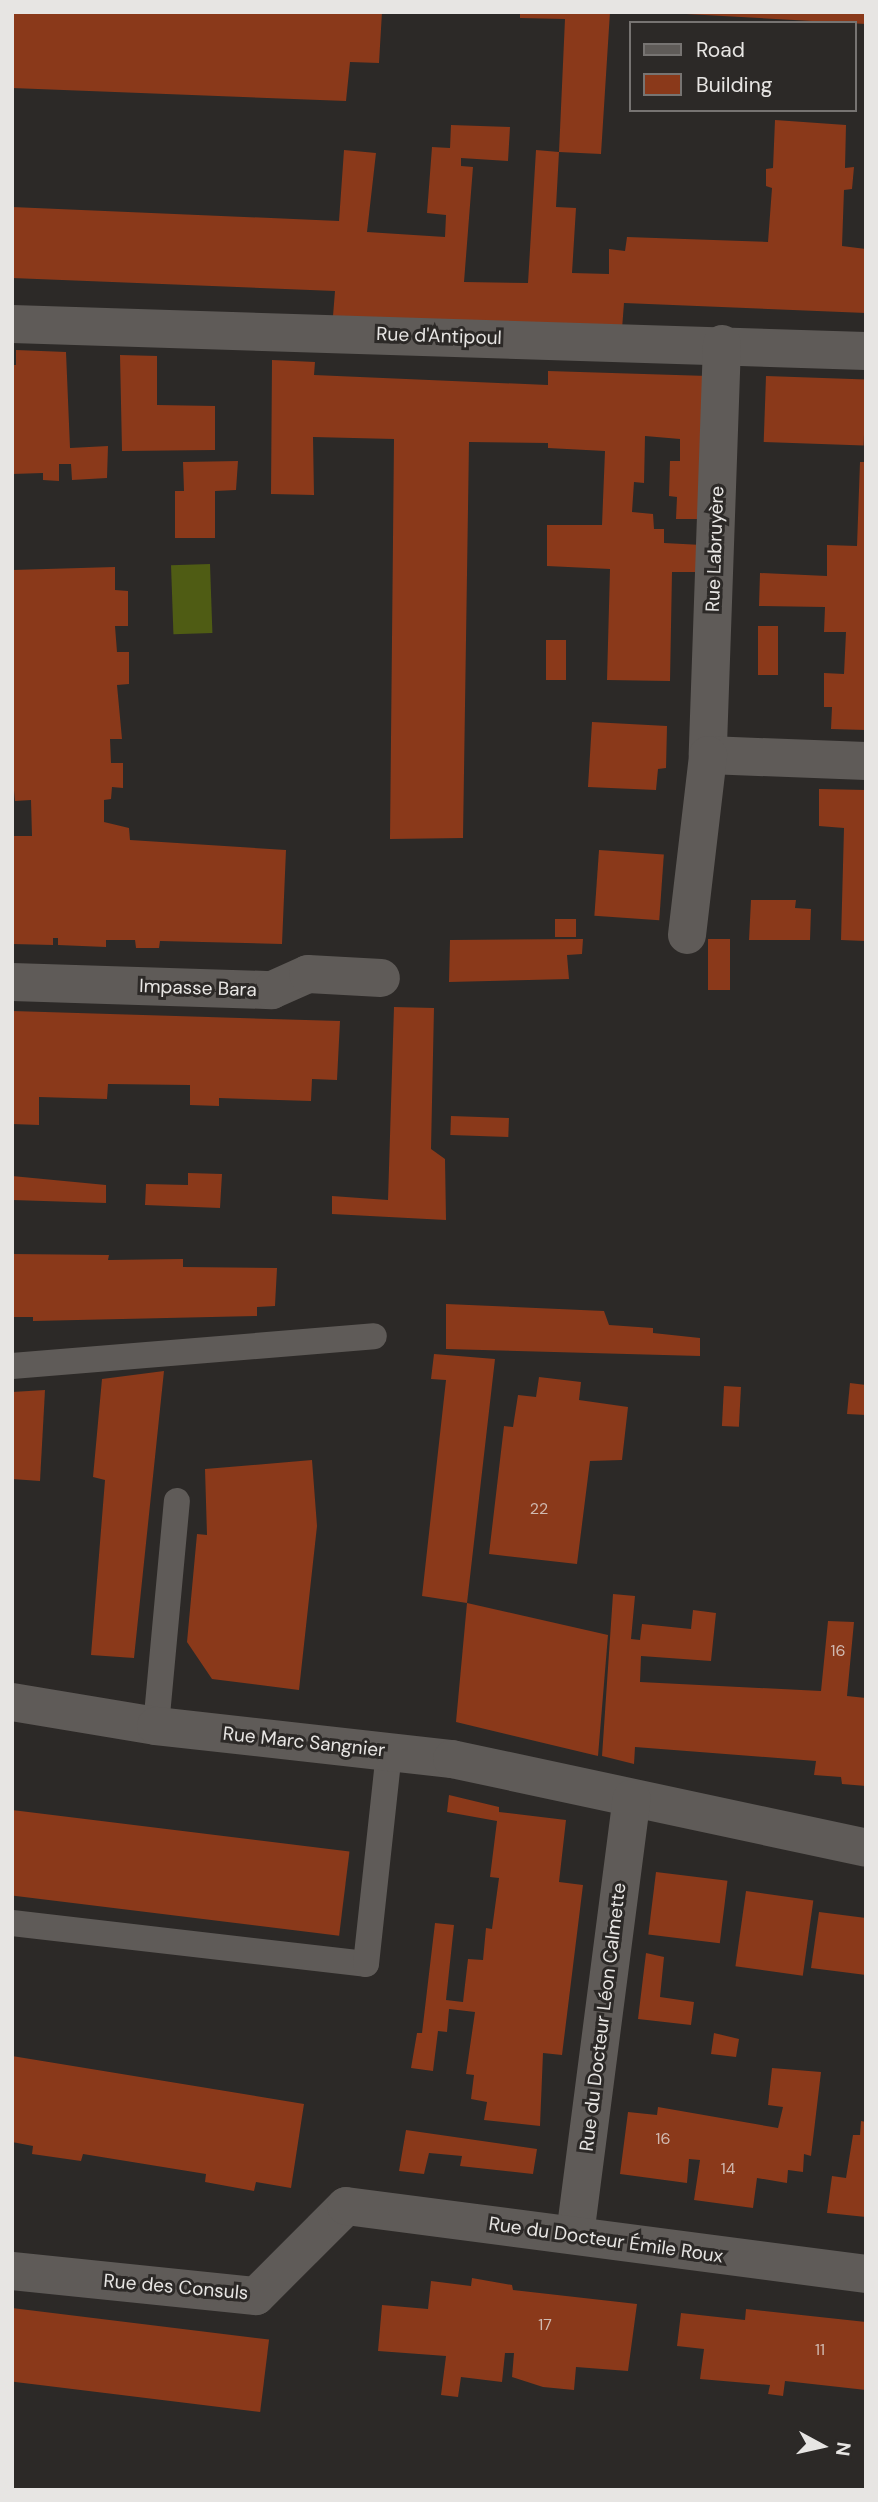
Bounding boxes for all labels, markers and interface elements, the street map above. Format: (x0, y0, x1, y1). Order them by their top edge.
legend (630, 21, 857, 112)
text: Road (696, 36, 745, 64)
text: Building (696, 71, 772, 99)
street label: Rue d'Antipoul (376, 322, 502, 350)
street label: Rue Labruyère (701, 486, 729, 612)
street label: Impasse Bara (139, 975, 257, 1001)
house number: 22 (530, 1499, 548, 1519)
house number: 16 (830, 1641, 846, 1661)
street label: Rue Marc Sangnier (222, 1722, 386, 1762)
street label: Rue du Docteur Léon Calmette (575, 1881, 631, 2153)
house number: 16 (655, 2129, 671, 2149)
house number: 14 (721, 2159, 735, 2179)
street label: Rue du Docteur Émile Roux (487, 2212, 725, 2268)
street label: Rue des Consuls (103, 2269, 249, 2305)
house number: 17 (538, 2315, 552, 2335)
house number: 11 (815, 2340, 825, 2360)
north arrow (787, 2411, 857, 2481)
text: N (830, 2440, 857, 2458)

